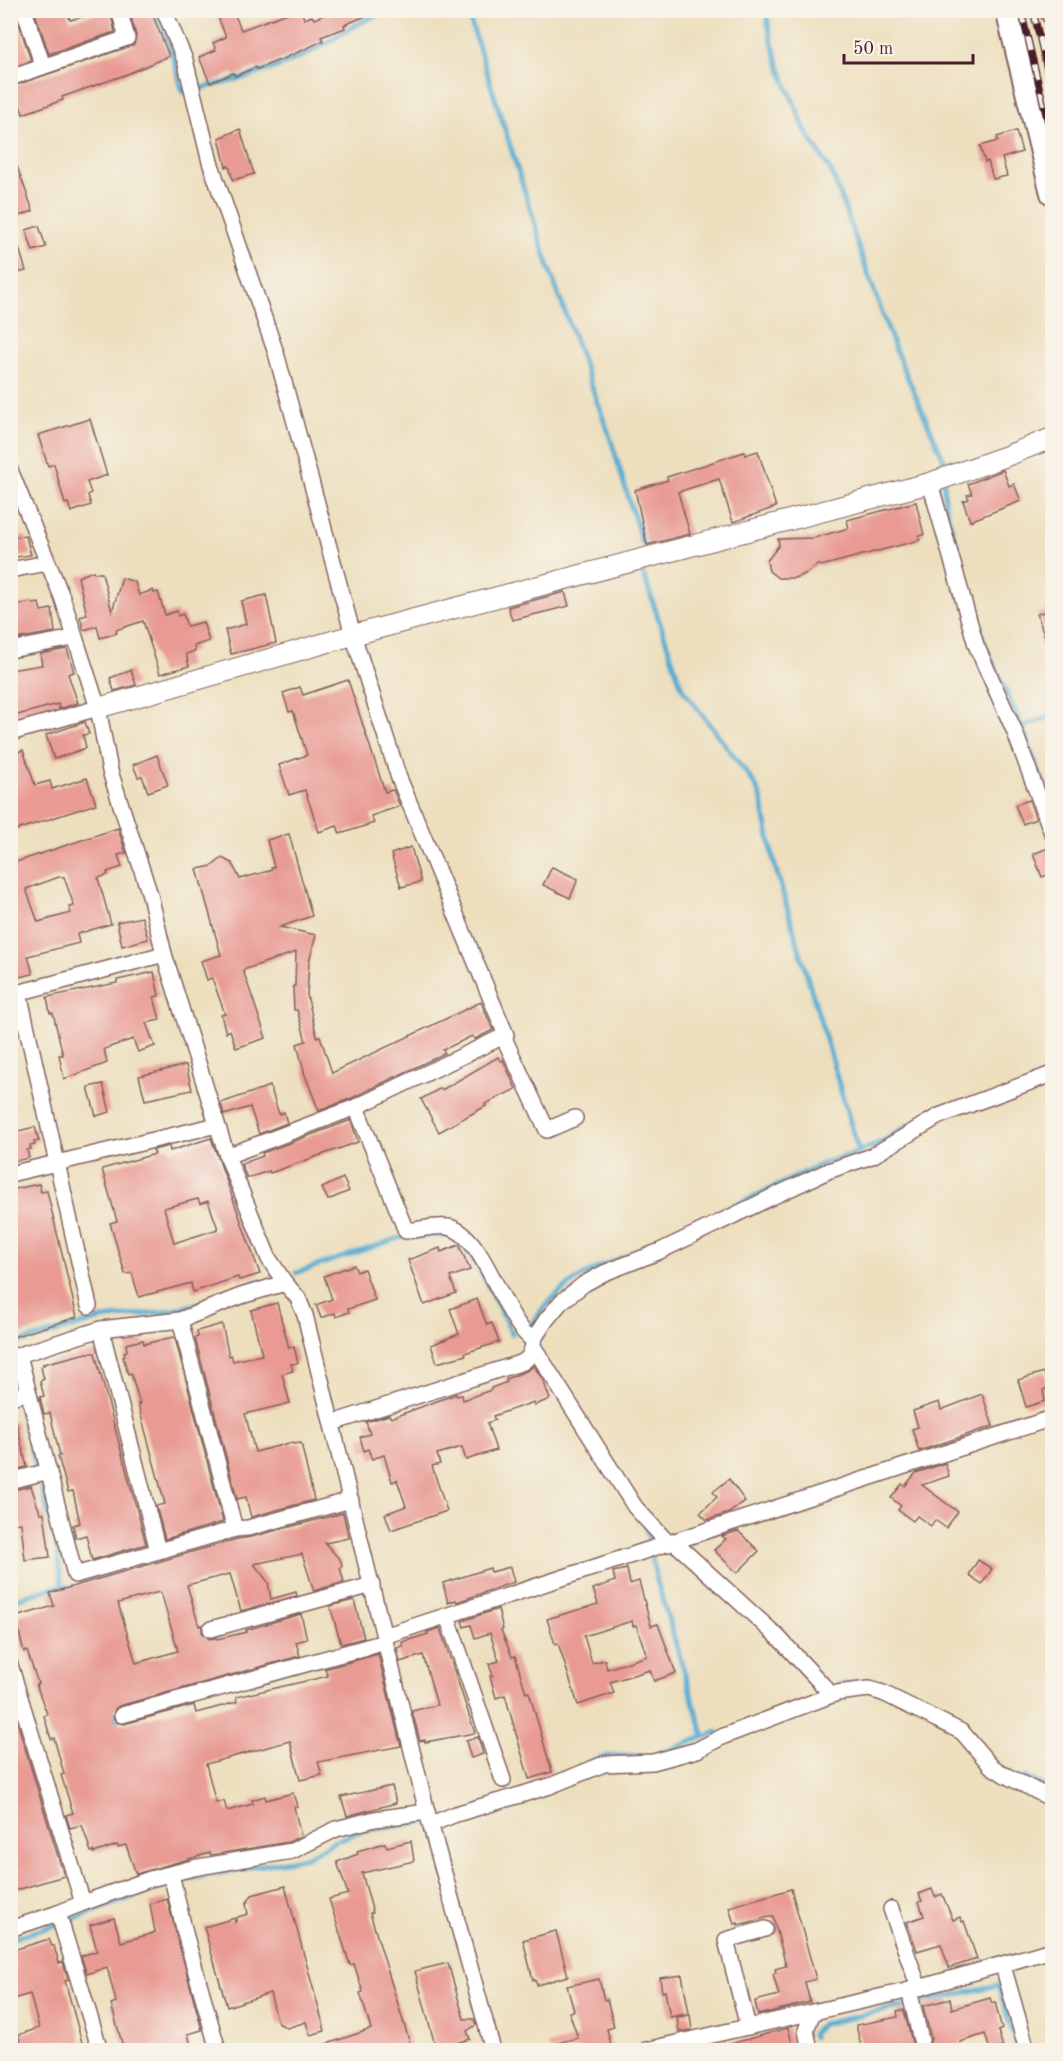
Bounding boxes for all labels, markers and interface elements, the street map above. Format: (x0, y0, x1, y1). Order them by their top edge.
scale bar (844, 27, 973, 65)
text: 50 m (853, 40, 893, 58)

